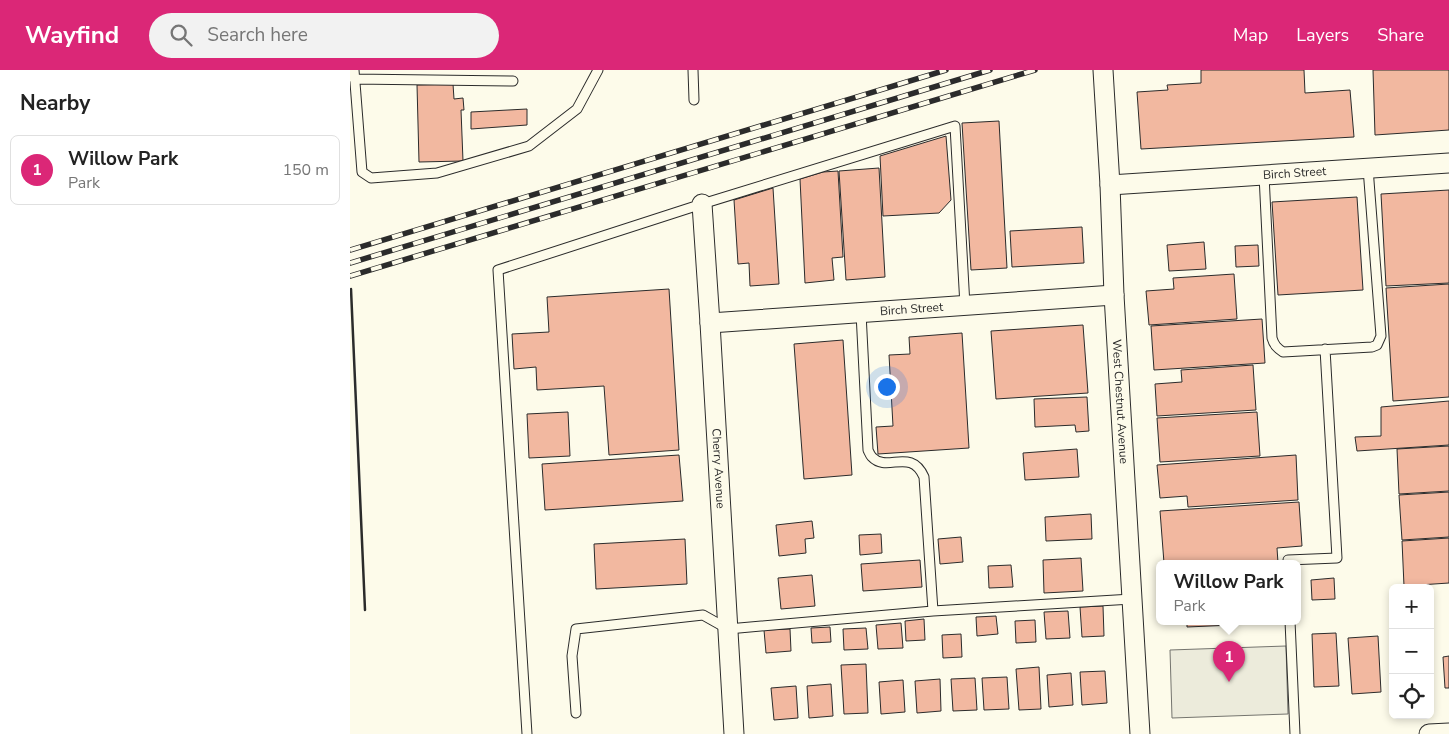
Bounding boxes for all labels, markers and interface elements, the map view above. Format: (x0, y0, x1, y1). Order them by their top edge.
search box (149, 13, 499, 58)
text: Wayfind (25, 19, 119, 51)
icon: search (167, 21, 195, 49)
text: Search here (207, 22, 308, 48)
text: Map (1233, 23, 1268, 47)
text: Layers (1296, 23, 1349, 47)
text: Share (1377, 23, 1424, 47)
text: Nearby (20, 89, 90, 117)
text: Willow Park (68, 146, 178, 172)
text: 1 (32, 159, 42, 181)
text: 150 m (282, 159, 329, 181)
street label: Birch Street (1262, 163, 1328, 183)
text: Park (68, 172, 100, 194)
street label: Birch Street (879, 299, 944, 319)
street label: West Chestnut Avenue (1109, 339, 1132, 464)
your location (874, 374, 900, 400)
street label: Cherry Avenue (708, 428, 729, 509)
popup (1156, 560, 1301, 625)
text: Willow Park (1173, 569, 1284, 595)
map controls (1389, 584, 1434, 719)
button: + (1389, 584, 1434, 629)
text: Park (1173, 595, 1205, 617)
button: − (1389, 629, 1434, 674)
pin: 1 (1213, 641, 1245, 682)
button: locate (1389, 674, 1434, 719)

